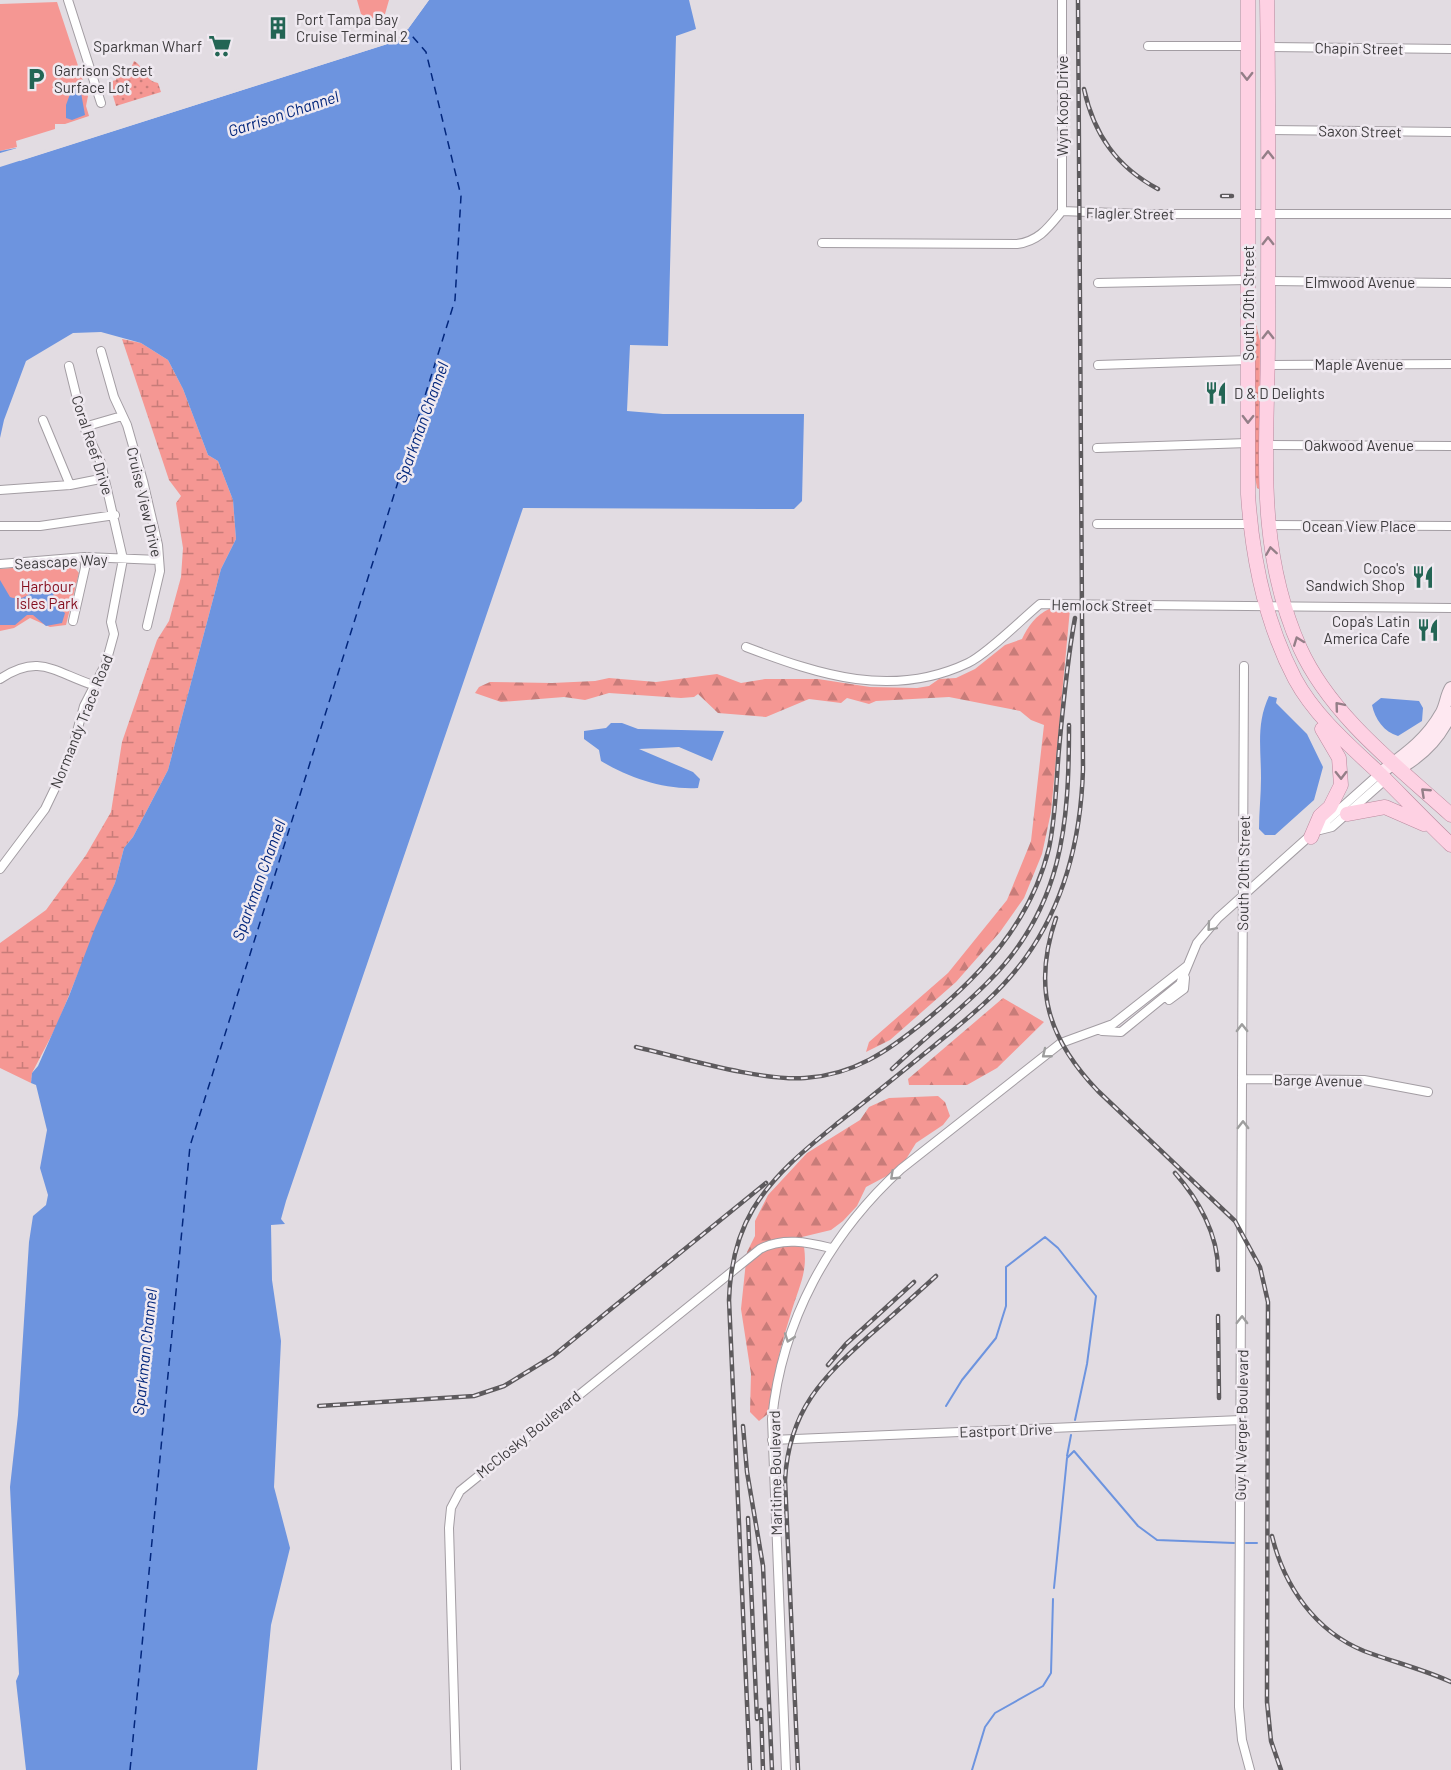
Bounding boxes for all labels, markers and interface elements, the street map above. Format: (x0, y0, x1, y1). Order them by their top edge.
place label: Port Tampa Bay Cruise Terminal 2 (296, 10, 408, 45)
building icon: Port Tampa Bay Cruise Terminal 2 (265, 15, 291, 41)
supermarket icon: Sparkman Wharf (207, 33, 233, 59)
place label: Sparkman Wharf (93, 37, 202, 55)
street label: Chapin Street (1314, 38, 1404, 58)
street label: Wyn Koop Drive (1053, 55, 1071, 157)
place label: Garrison Street Surface Lot (54, 61, 153, 96)
parking icon: Garrison Street Surface Lot (23, 66, 49, 92)
one-way arrow (1241, 71, 1253, 80)
water label: Garrison Channel (225, 86, 341, 140)
street label: Saxon Street (1318, 121, 1402, 141)
one-way arrow (1262, 150, 1274, 159)
street label: Flagler Street (1086, 203, 1174, 223)
one-way arrow (1262, 236, 1274, 245)
street label: South 20th Street (1239, 245, 1257, 361)
street label: Elmwood Avenue (1305, 273, 1415, 291)
one-way arrow (1262, 331, 1274, 340)
street label: Maple Avenue (1315, 355, 1403, 373)
water label: Sparkman Channel (390, 359, 452, 485)
restaurant icon: D & D Delights (1203, 380, 1229, 406)
place label: D & D Delights (1234, 384, 1325, 402)
street label: Coral Reef Drive (68, 393, 118, 497)
one-way arrow (1242, 414, 1254, 423)
street label: Oakwood Avenue (1304, 436, 1414, 454)
street label: Cruise View Drive (124, 445, 166, 559)
street label: Ocean View Place (1302, 517, 1416, 535)
one-way arrow (1265, 546, 1277, 556)
street label: Seascape Way (14, 550, 108, 572)
place label: Coco's Sandwich Shop (1306, 559, 1405, 594)
restaurant icon: Coco's Sandwich Shop (1410, 564, 1436, 590)
park label: Harbour Isles Park (16, 577, 79, 612)
street label: Hemlock Street (1051, 595, 1153, 615)
place label: Copa's Latin America Cafe (1324, 612, 1410, 647)
restaurant icon: Copa's Latin America Cafe (1415, 617, 1441, 643)
one-way arrow (1293, 636, 1305, 647)
street label: Normandy Trace Road (46, 651, 116, 791)
one-way arrow (1335, 702, 1346, 713)
one-way arrow (1335, 770, 1347, 779)
one-way arrow (1422, 788, 1432, 799)
street label: South 20th Street (1233, 815, 1253, 931)
water label: Sparkman Channel (227, 817, 289, 943)
one-way arrow (1207, 920, 1218, 931)
one-way arrow (1236, 1023, 1248, 1032)
one-way arrow (1042, 1047, 1053, 1058)
street label: Barge Avenue (1273, 1070, 1363, 1090)
one-way arrow (1237, 1120, 1249, 1129)
one-way arrow (890, 1168, 901, 1179)
water label: Sparkman Channel (128, 1287, 160, 1416)
one-way arrow (1236, 1315, 1248, 1324)
one-way arrow (784, 1332, 797, 1342)
street label: Guy N Verger Boulevard (1231, 1349, 1251, 1501)
street label: McClosky Boulevard (472, 1386, 584, 1482)
street label: Maritime Boulevard (765, 1410, 785, 1536)
street label: Eastport Drive (959, 1419, 1053, 1441)

